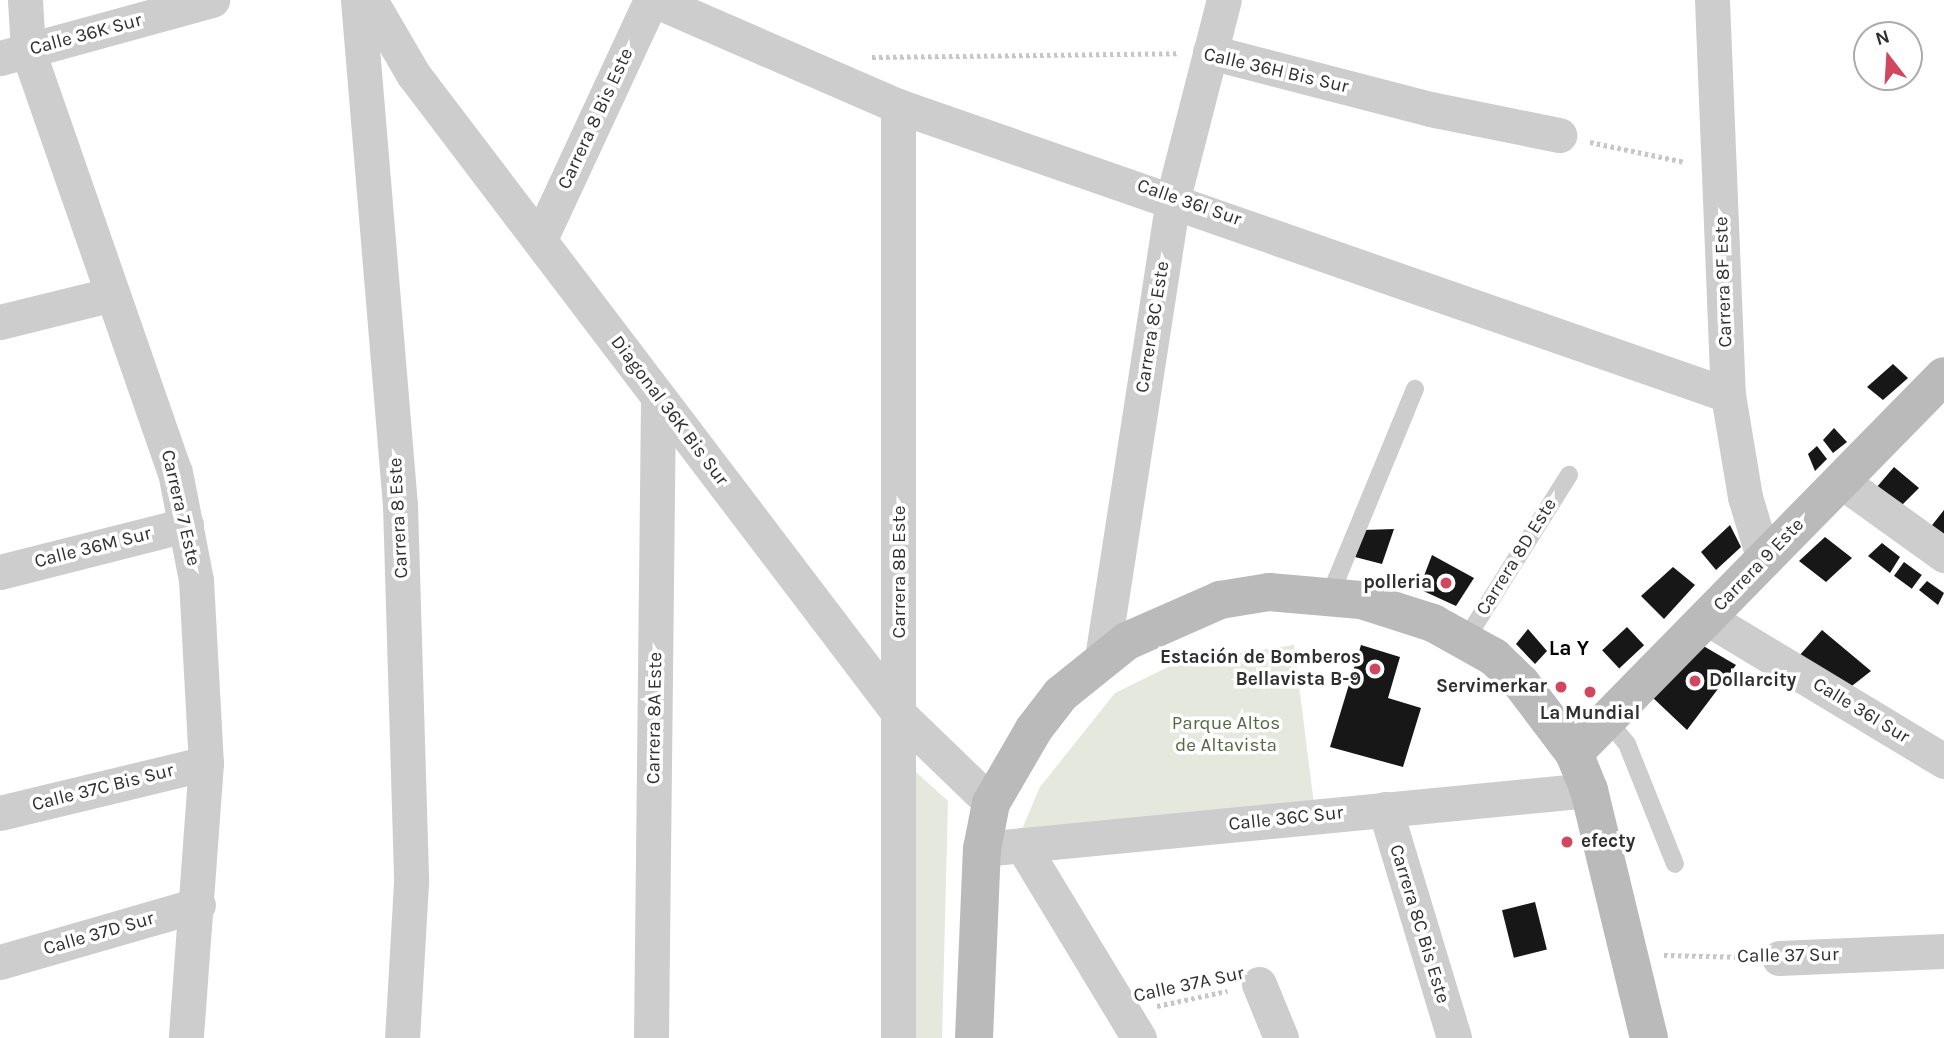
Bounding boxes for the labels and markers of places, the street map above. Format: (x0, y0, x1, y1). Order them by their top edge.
place label: polleria (1363, 572, 1432, 594)
marker: polleria (1438, 575, 1454, 591)
place label: Estación de Bomberos Bellavista B-9 (1160, 647, 1361, 691)
marker: Estación de Bomberos Bellavista B-9 (1367, 661, 1383, 677)
place label: Dollarcity (1709, 670, 1796, 692)
marker: Dollarcity (1687, 673, 1703, 689)
place label: Servimerkar (1436, 676, 1547, 698)
marker: Servimerkar (1553, 679, 1569, 695)
marker: La Mundial (1582, 684, 1598, 700)
place label: La Mundial (1540, 703, 1640, 725)
place label: efecty (1581, 831, 1635, 853)
marker: efecty (1559, 834, 1575, 850)

